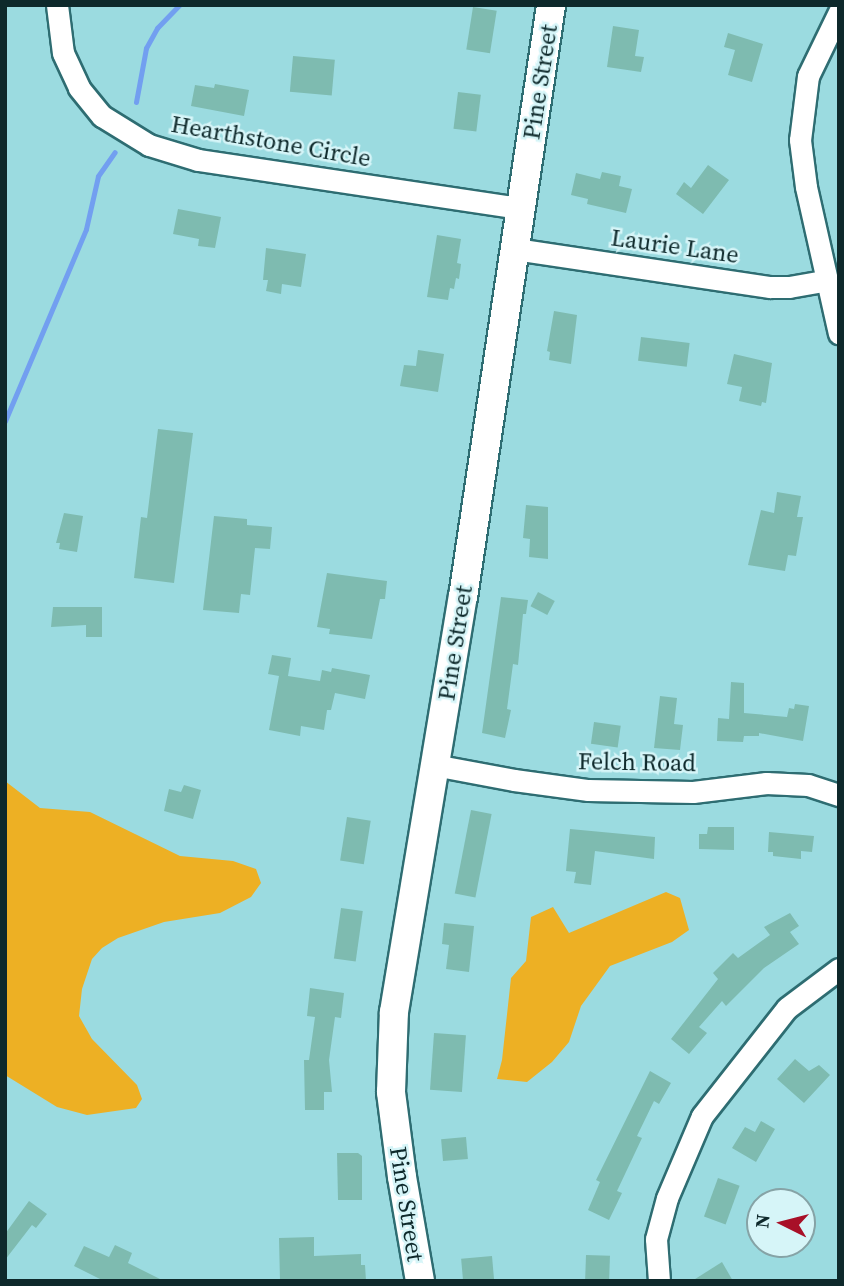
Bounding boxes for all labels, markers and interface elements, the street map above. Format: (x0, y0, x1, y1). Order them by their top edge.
street label: Pine Street (517, 22, 563, 142)
street label: Hearthstone Circle (169, 109, 373, 173)
street label: Laurie Lane (609, 223, 741, 269)
street label: Pine Street (432, 583, 478, 703)
street label: Felch Road (578, 747, 696, 777)
street label: Pine Street (384, 1144, 430, 1264)
north arrow (746, 1188, 816, 1258)
text: N (748, 1213, 776, 1229)

